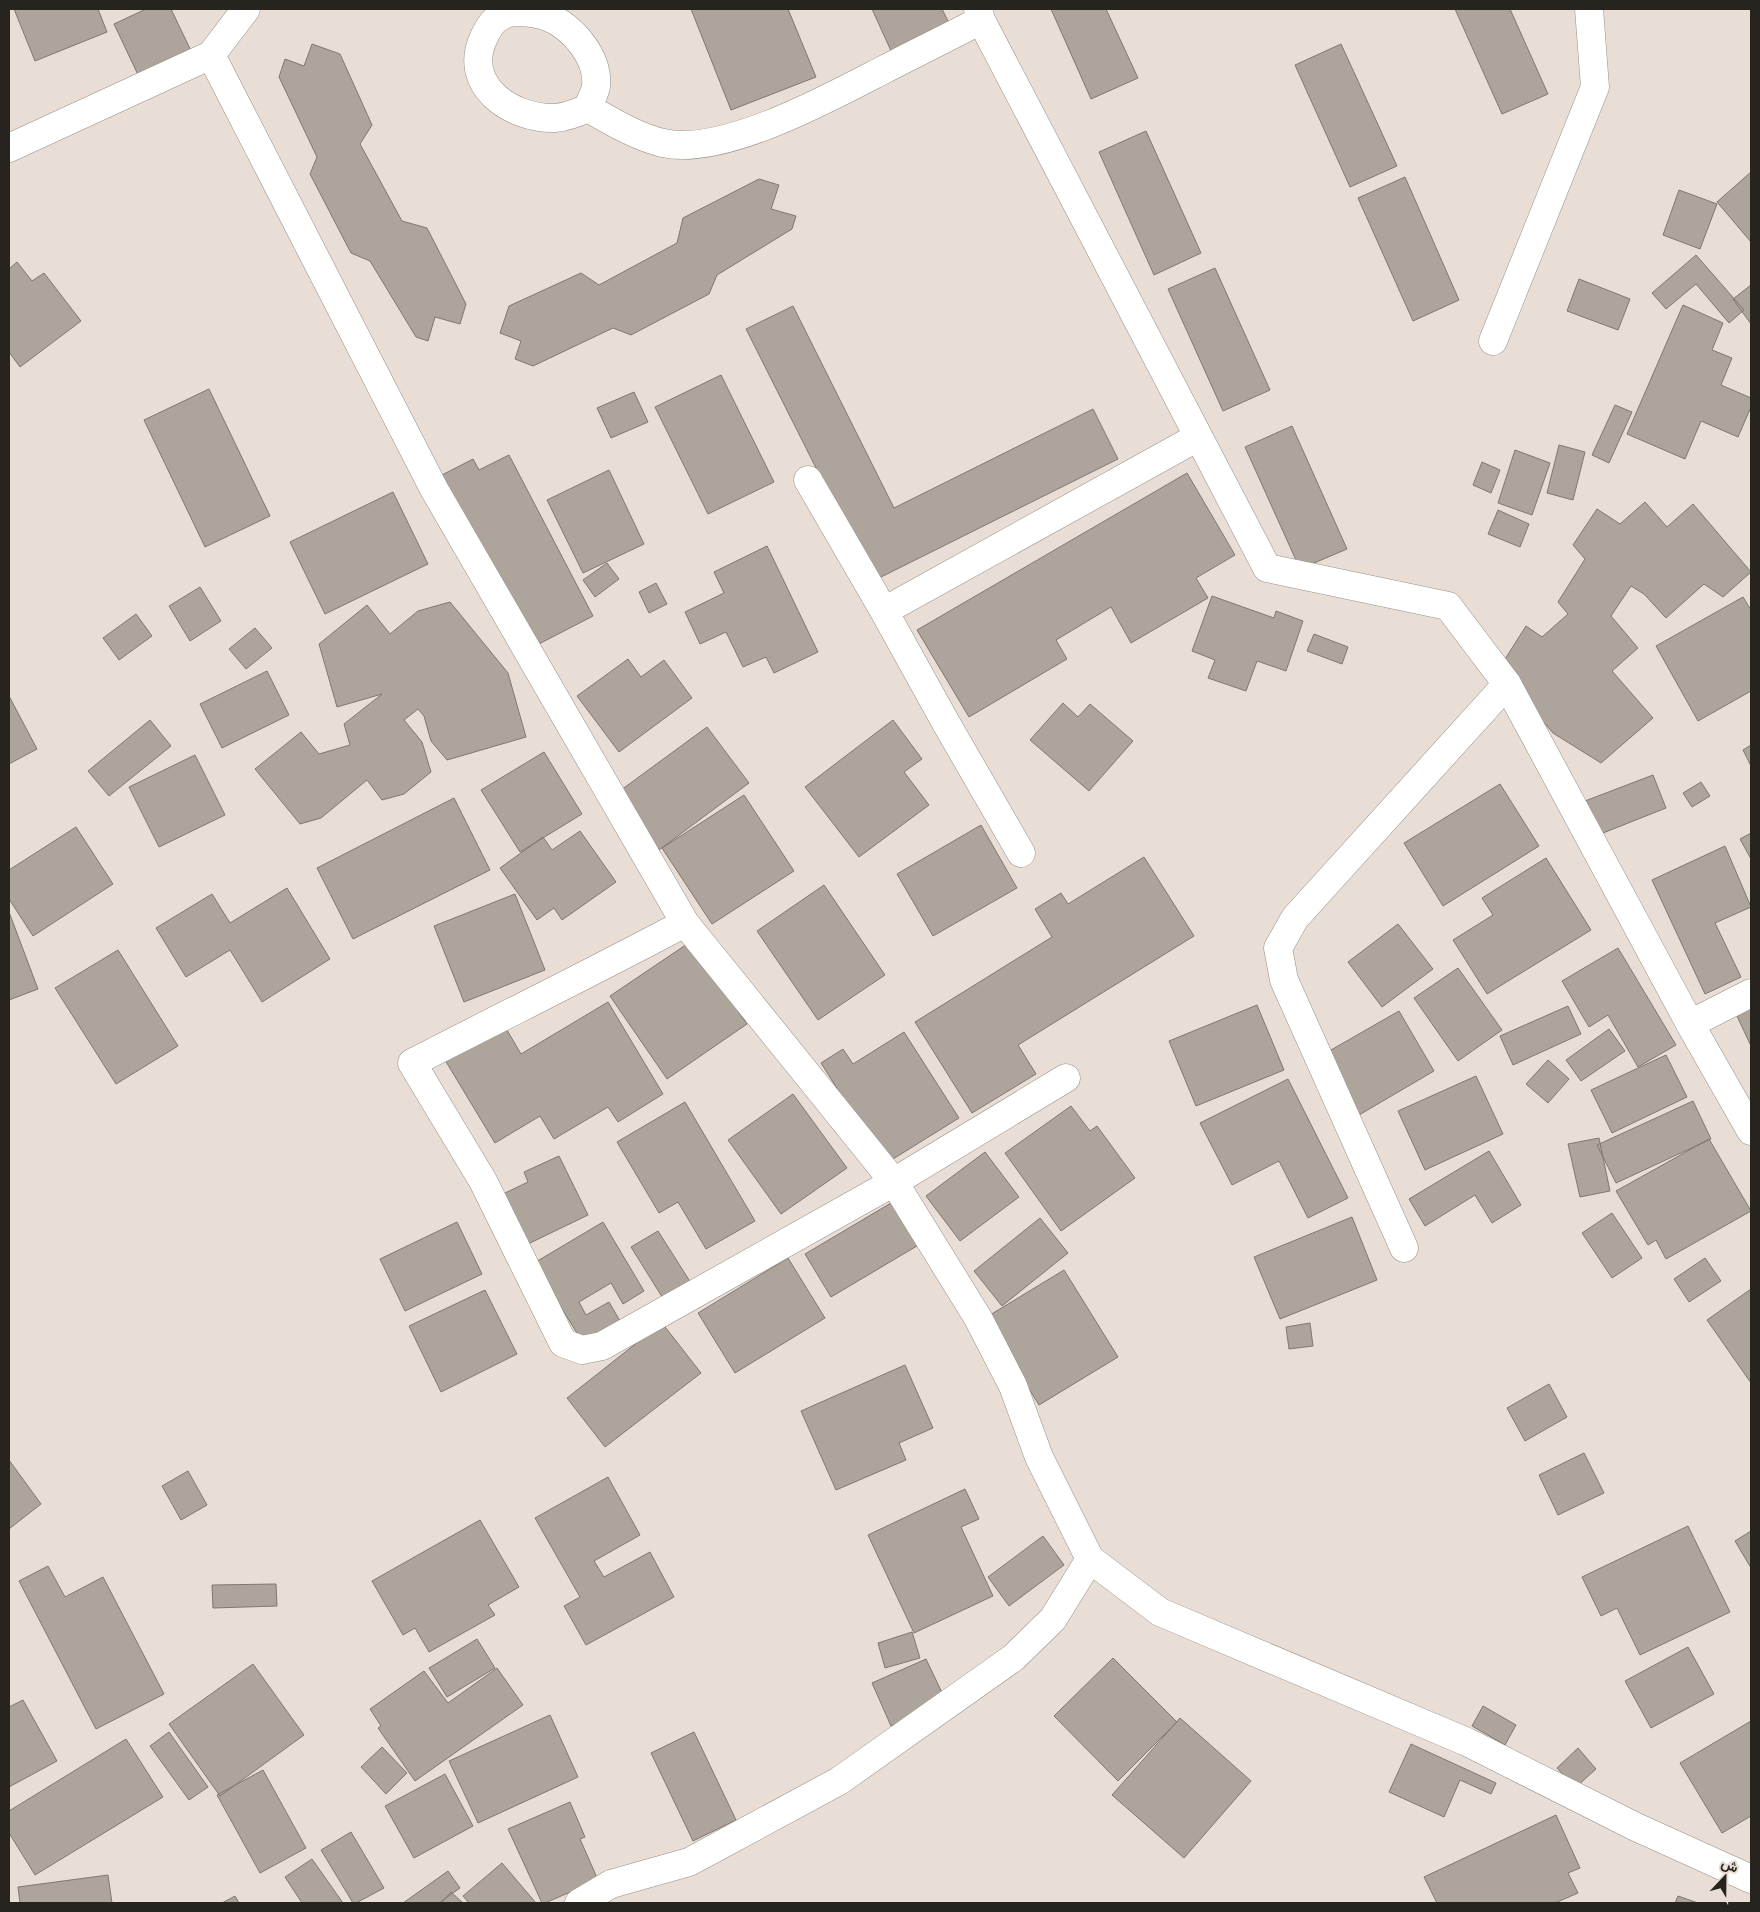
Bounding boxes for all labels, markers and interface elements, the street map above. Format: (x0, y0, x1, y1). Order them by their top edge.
north arrow (1700, 1852, 1750, 1902)
text: ش (1719, 1853, 1741, 1877)

